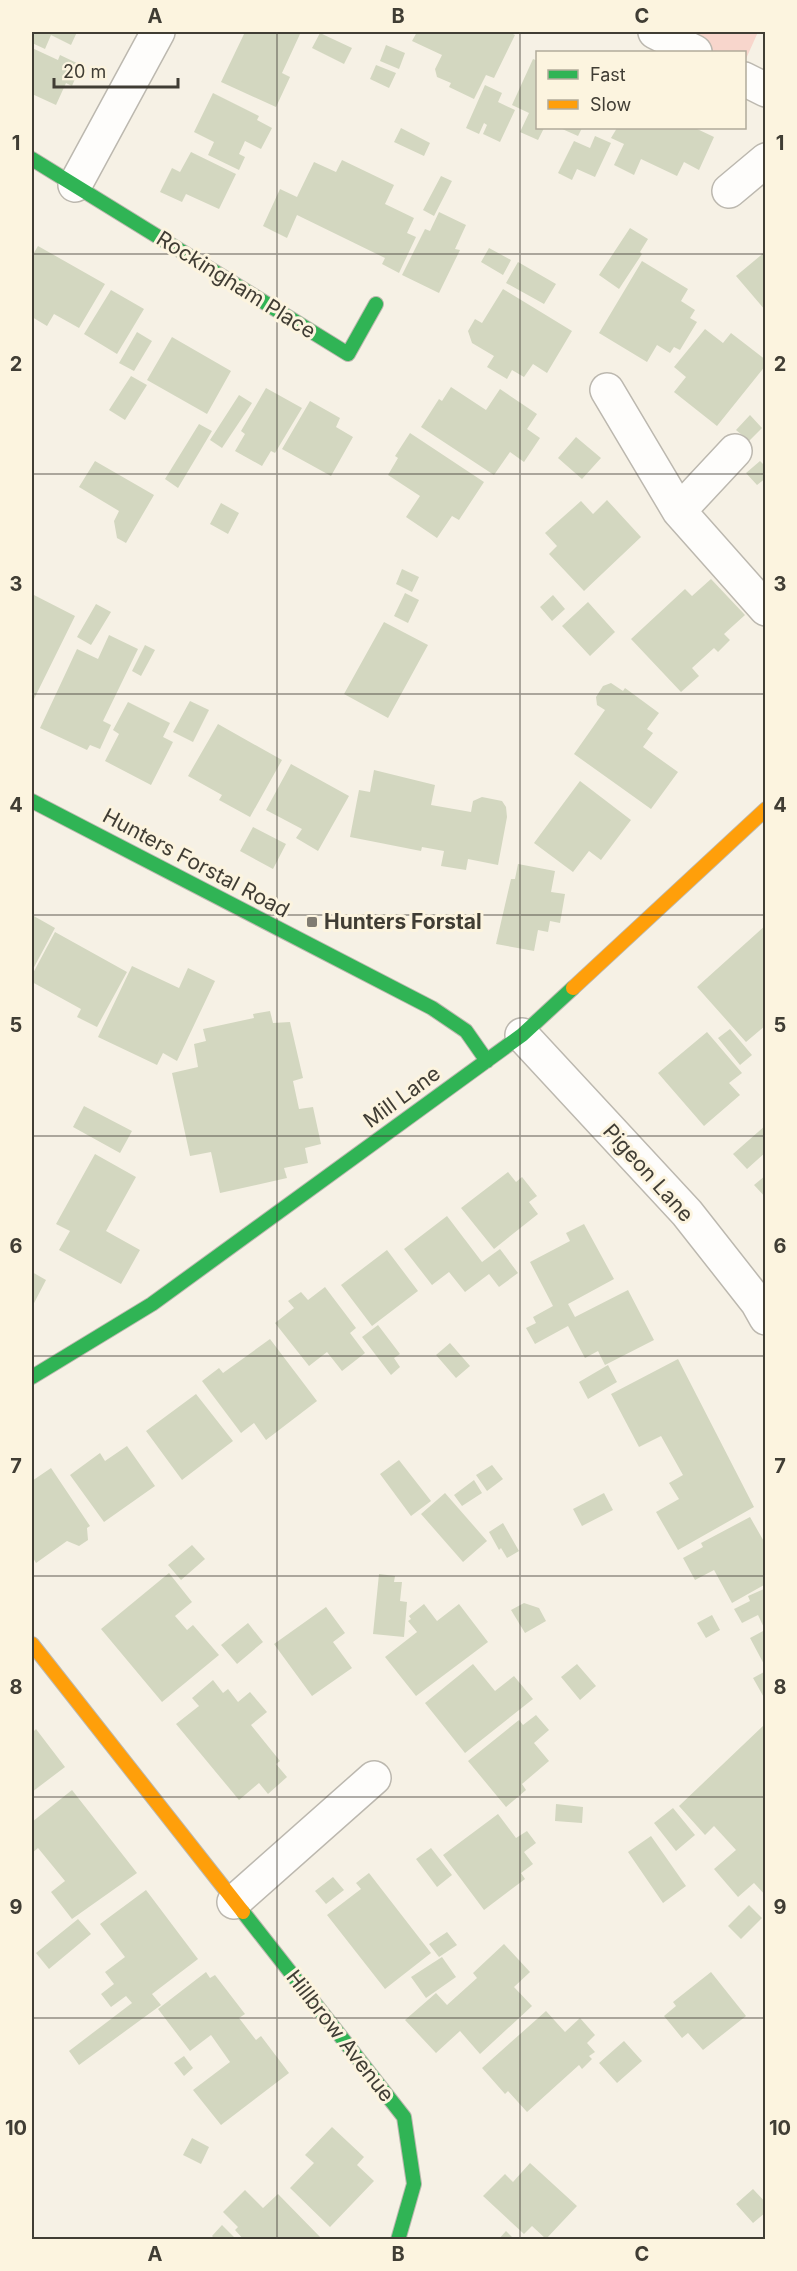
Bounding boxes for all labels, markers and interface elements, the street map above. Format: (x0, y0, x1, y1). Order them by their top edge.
text: A (148, 4, 163, 28)
text: B (391, 4, 405, 28)
text: C (635, 4, 649, 28)
scale bar (54, 51, 178, 89)
legend (536, 51, 746, 129)
text: 20 m (63, 61, 106, 82)
text: Fast (590, 64, 626, 85)
text: Slow (590, 94, 631, 115)
text: 1 (12, 131, 20, 155)
text: 1 (776, 131, 784, 155)
street label: Rockingham Place (152, 226, 320, 344)
text: 2 (10, 352, 22, 376)
text: 2 (774, 352, 786, 376)
text: 3 (10, 572, 22, 596)
text: 3 (774, 572, 786, 596)
text: 4 (9, 793, 23, 817)
text: 4 (773, 793, 787, 817)
street label: Hunters Forstal Road (99, 803, 294, 922)
place label: Hunters Forstal (324, 909, 482, 934)
marker: Hunters Forstal (305, 915, 319, 929)
text: 5 (10, 1013, 22, 1037)
text: 5 (774, 1013, 786, 1037)
street label: Mill Lane (359, 1060, 445, 1133)
street label: Pigeon Lane (598, 1119, 699, 1227)
text: 6 (10, 1234, 23, 1258)
text: 6 (774, 1234, 787, 1258)
text: 7 (10, 1454, 22, 1478)
text: 7 (774, 1454, 786, 1478)
text: 8 (9, 1675, 23, 1699)
text: 8 (773, 1675, 787, 1699)
text: 9 (10, 1895, 23, 1919)
text: 9 (774, 1895, 787, 1919)
street label: Hillbrow Avenue (281, 1965, 400, 2107)
text: 10 (5, 2116, 27, 2140)
text: 10 (769, 2116, 791, 2140)
text: A (148, 2242, 163, 2266)
text: B (391, 2242, 405, 2266)
text: C (635, 2242, 649, 2266)

